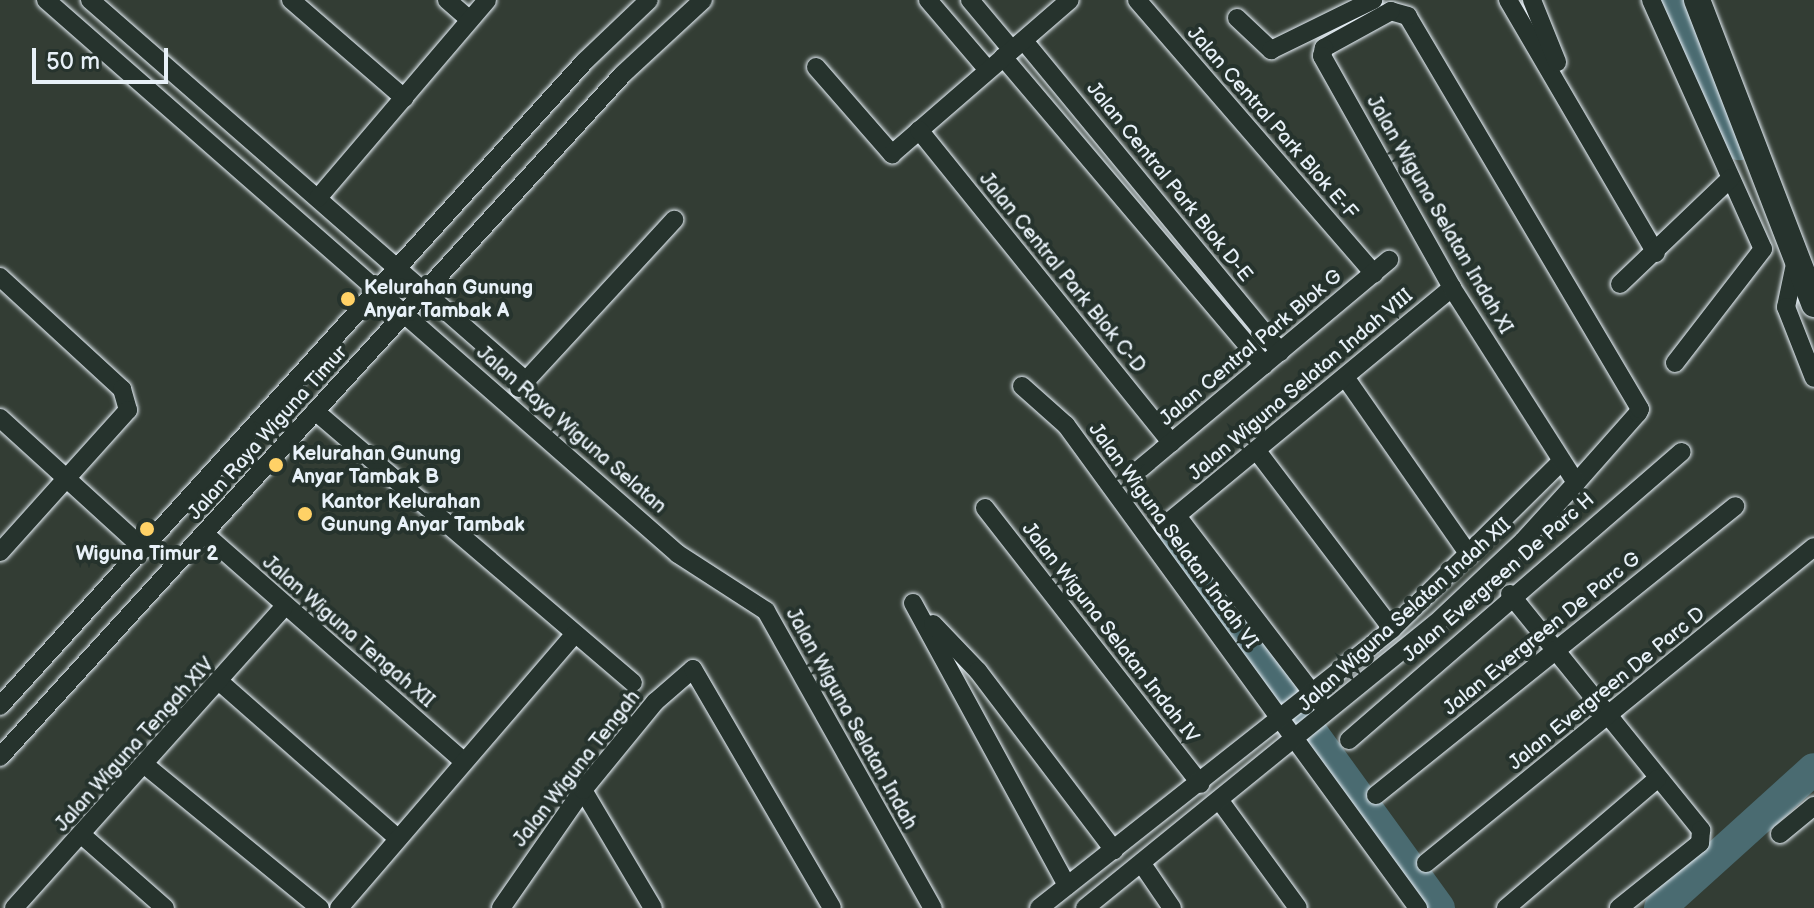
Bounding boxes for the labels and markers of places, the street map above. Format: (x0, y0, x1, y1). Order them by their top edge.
place label: Kelurahan Gunung Anyar Tambak A (364, 276, 533, 323)
marker: Kelurahan Gunung Anyar Tambak A (339, 290, 357, 308)
place label: Kelurahan Gunung Anyar Tambak B (292, 442, 461, 489)
marker: Kelurahan Gunung Anyar Tambak B (267, 456, 285, 474)
place label: Kantor Kelurahan Gunung Anyar Tambak (321, 490, 525, 537)
marker: Kantor Kelurahan Gunung Anyar Tambak (296, 505, 314, 523)
marker: Wiguna Timur 2 (138, 520, 156, 538)
place label: Wiguna Timur 2 (76, 542, 218, 566)

